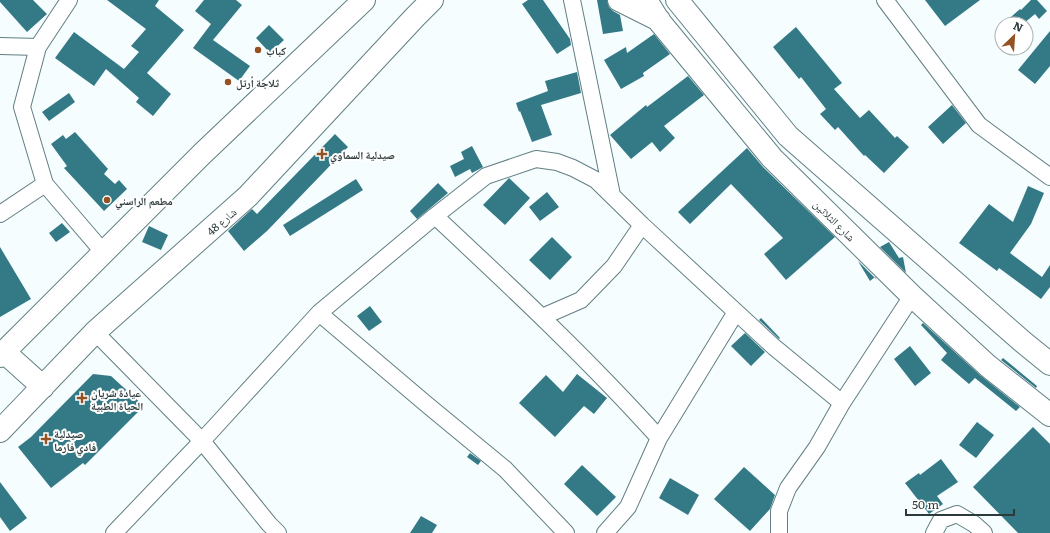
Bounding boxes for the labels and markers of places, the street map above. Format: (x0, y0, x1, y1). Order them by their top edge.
place label: كباب (266, 42, 286, 58)
marker: كباب (253, 45, 263, 55)
place label: ثلاجة أرتل (236, 74, 279, 91)
marker: ثلاجة أرتل (223, 77, 233, 87)
place label: صيدلية السماوي (330, 146, 395, 164)
marker: صيدلية السماوي (317, 149, 327, 159)
place label: مطعم الراسني (115, 192, 173, 210)
marker: مطعم الراسني (102, 195, 112, 205)
place label: عيادة شريان الحياة الطبية (91, 384, 143, 413)
marker: عيادة شريان الحياة الطبية (76, 392, 88, 404)
place label: صيدلية فادي فارما (54, 425, 97, 456)
marker: صيدلية فادي فارما (41, 434, 51, 444)

